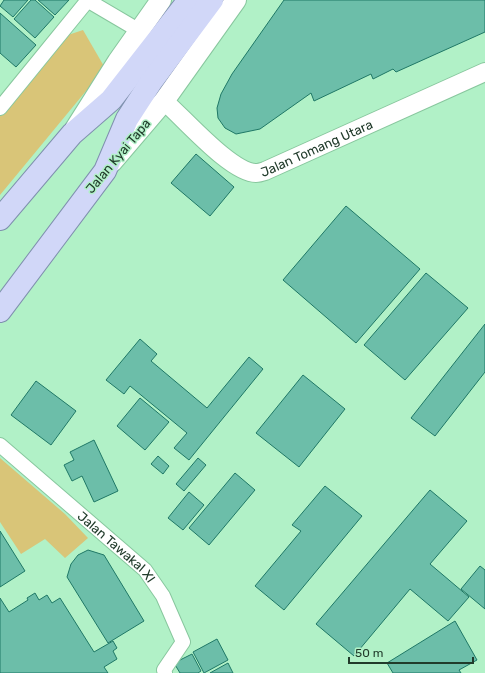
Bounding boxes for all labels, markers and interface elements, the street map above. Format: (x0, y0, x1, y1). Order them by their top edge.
street label: Jalan Kyai Tapa (83, 116, 153, 196)
street label: Jalan Tomang Utara (259, 116, 375, 179)
street label: Jalan Tawakal XI (75, 508, 159, 585)
scale bar (349, 639, 473, 665)
text: 50 m (355, 646, 383, 660)

